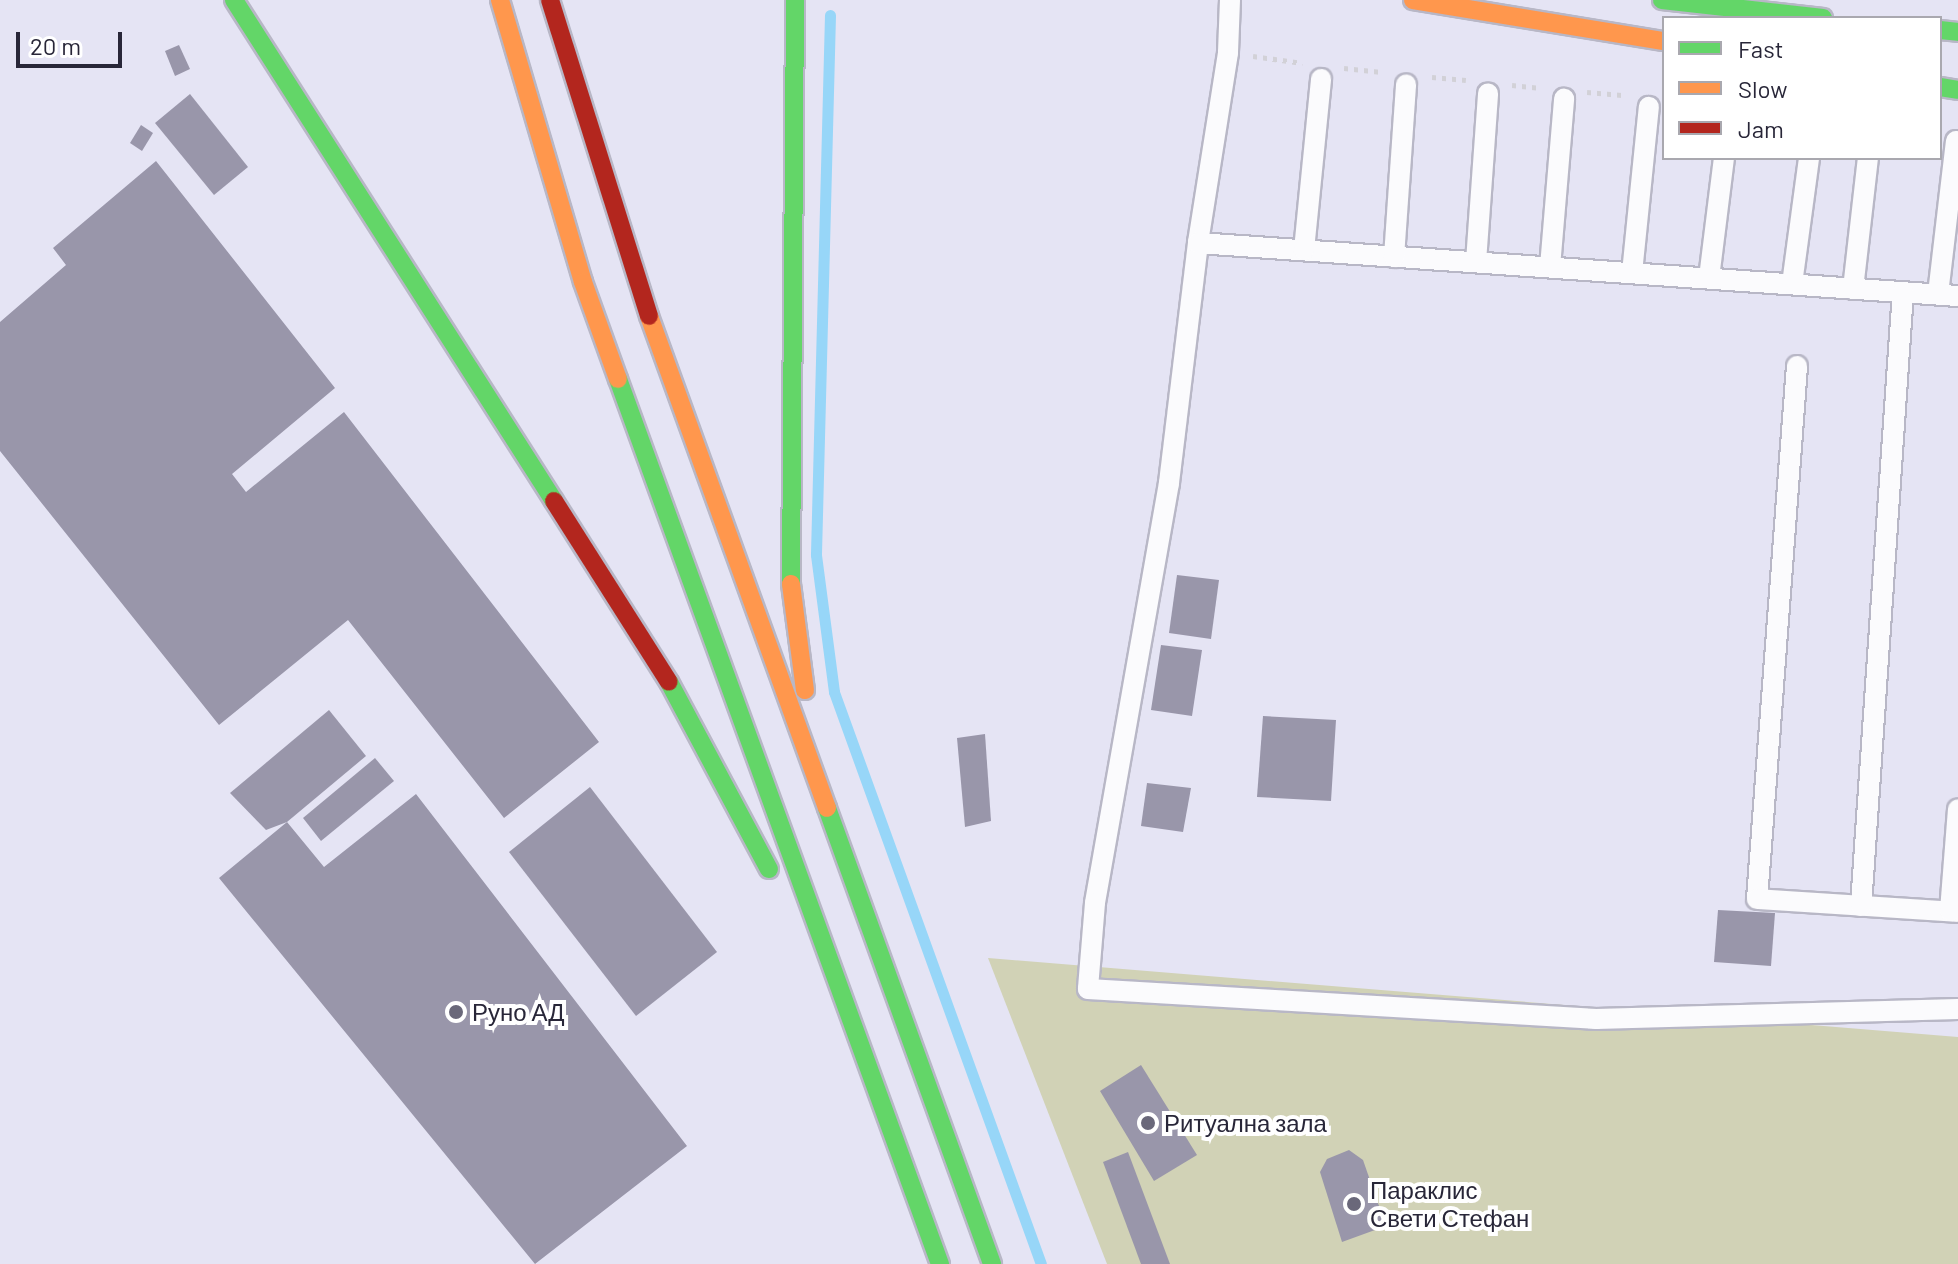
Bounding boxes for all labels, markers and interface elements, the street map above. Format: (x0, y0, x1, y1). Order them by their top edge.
scale bar (20, 16, 126, 66)
legend (1662, 16, 1942, 160)
text: 20 m (30, 31, 81, 60)
text: Fast (1738, 34, 1783, 63)
text: Slow (1738, 74, 1787, 103)
text: Jam (1738, 114, 1784, 143)
place label: Руно АД (472, 998, 564, 1026)
marker: Руно АД (447, 1003, 465, 1021)
place label: Ритуална зала (1164, 1109, 1327, 1137)
marker: Ритуална зала (1139, 1114, 1157, 1132)
place label: Параклис Свети Стефан (1370, 1176, 1529, 1232)
marker: Параклис Свети Стефан (1345, 1195, 1363, 1213)

